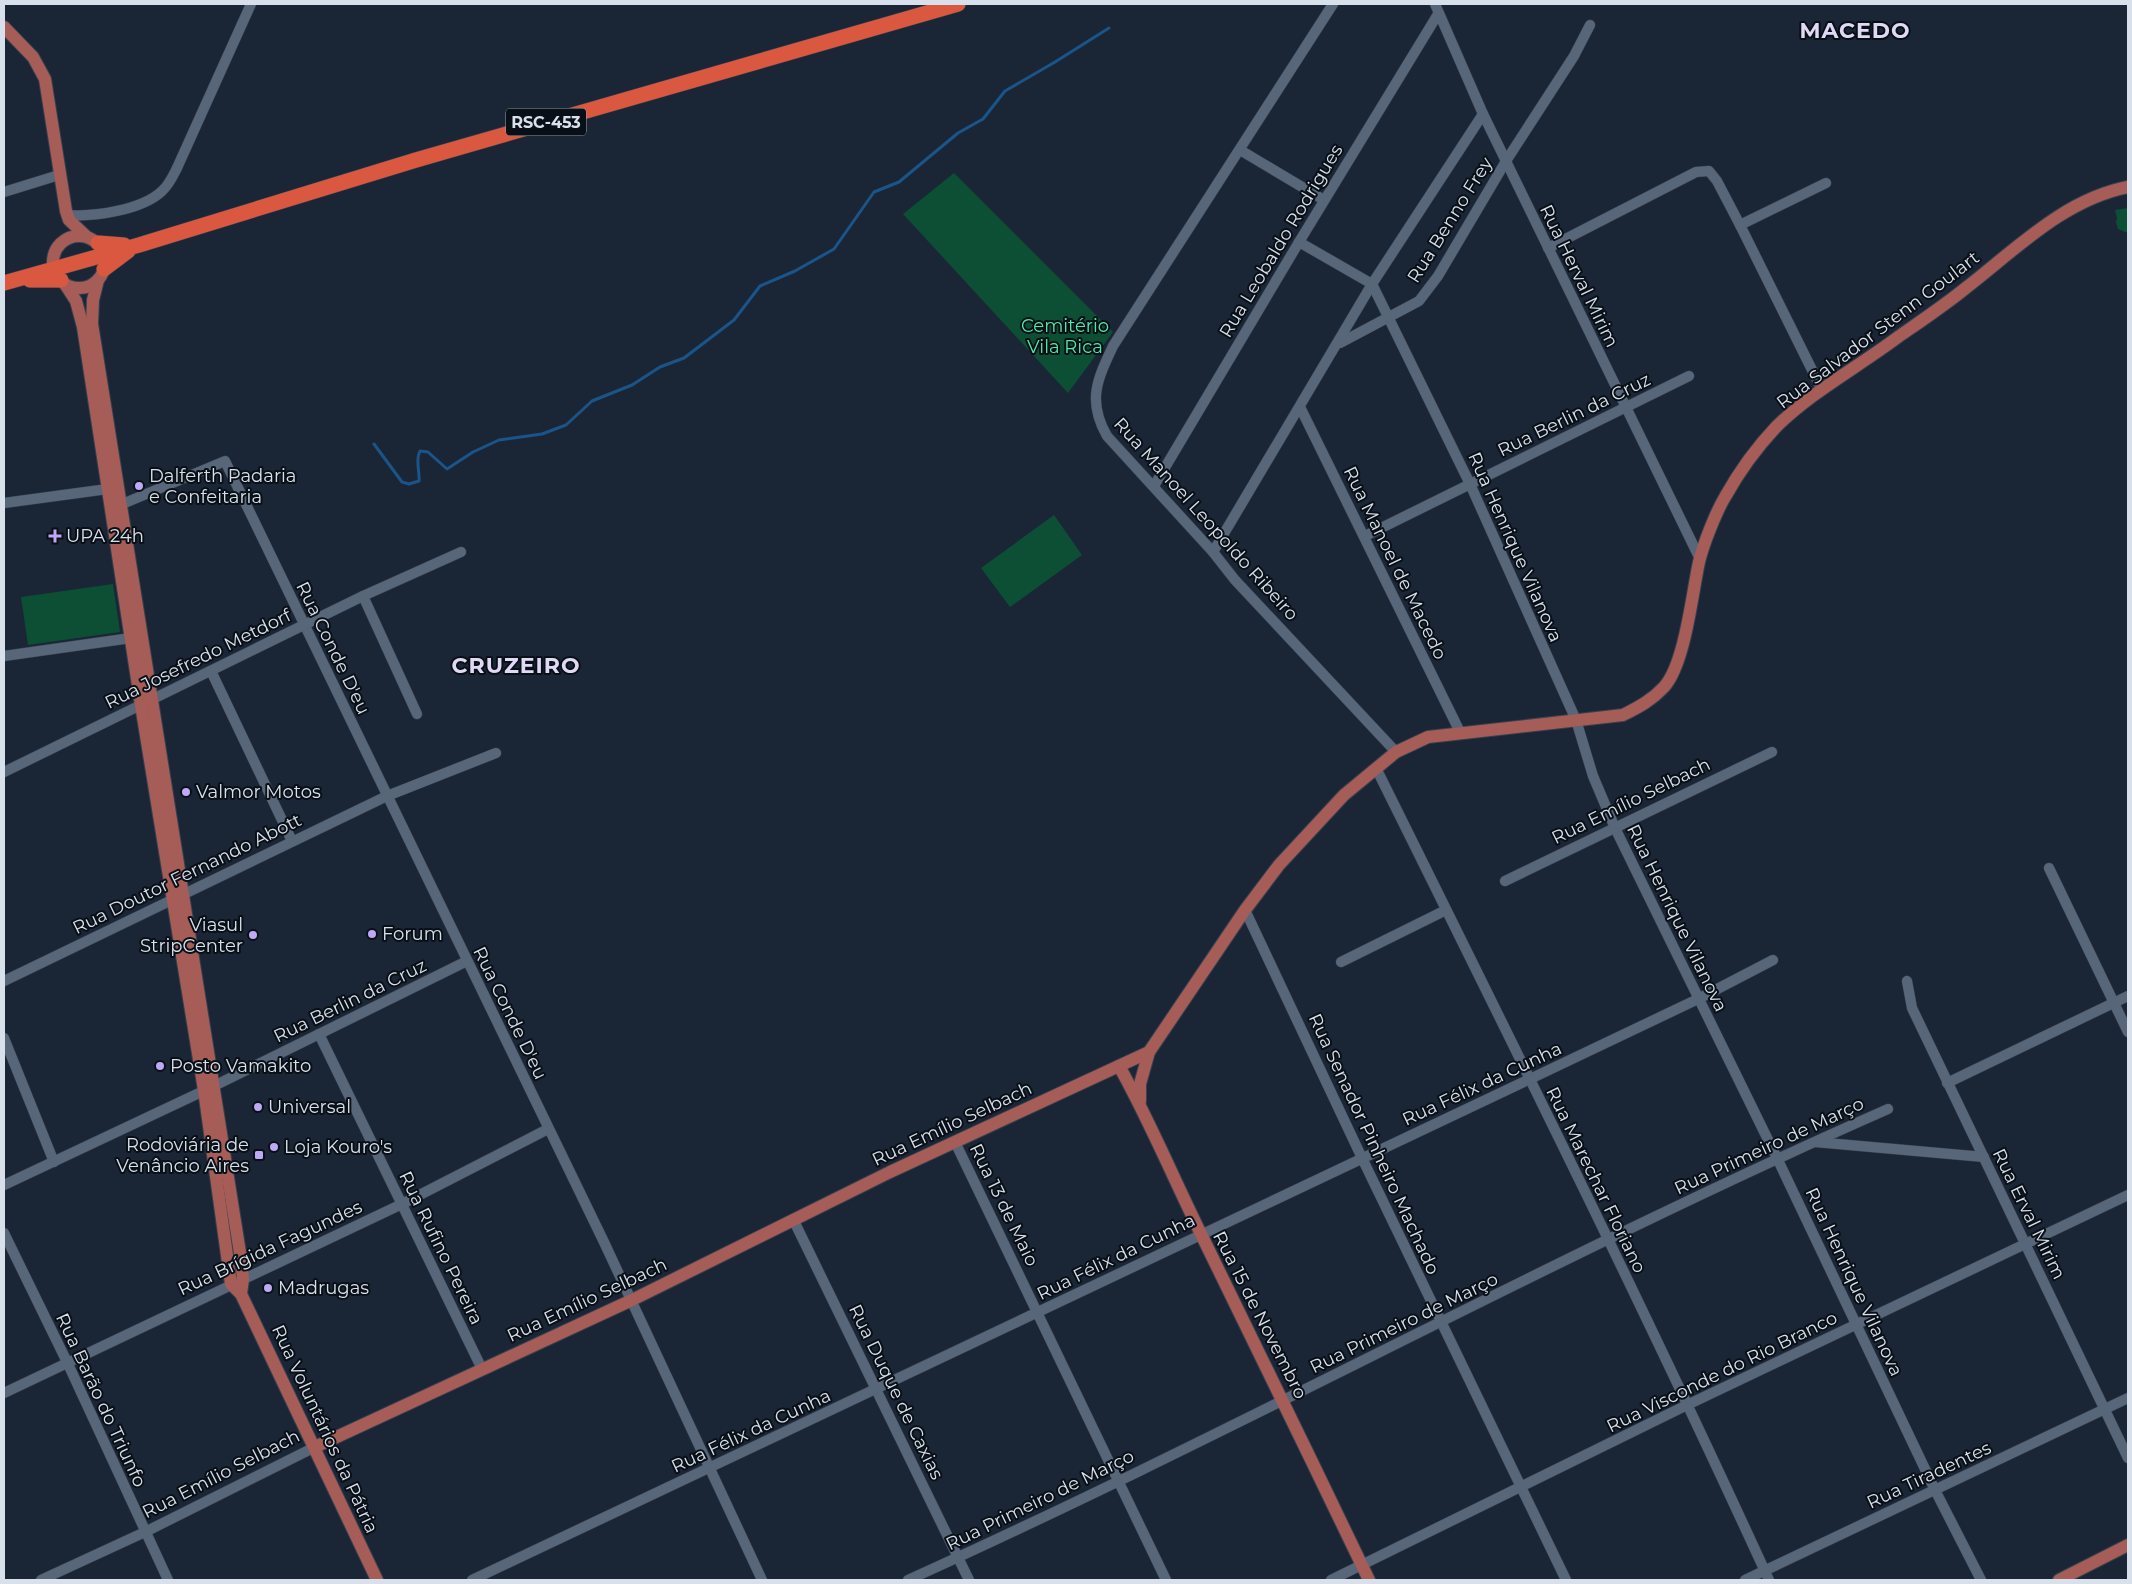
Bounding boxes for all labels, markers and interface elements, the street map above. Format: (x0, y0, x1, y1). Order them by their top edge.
district label: MACEDO (1799, 17, 1911, 44)
road number: RSC-453 (506, 108, 586, 136)
street label: Rua Leobaldo Rodrigues (1215, 140, 1348, 342)
street label: Rua Benno Frey (1403, 153, 1498, 287)
street label: Rua Herval Mirim (1535, 201, 1623, 351)
street label: Rua Salvador Stenn Goulart (1772, 247, 1984, 413)
park label: Cemitério Vila Rica (1021, 315, 1109, 358)
street label: Rua Berlin da Cruz (1494, 368, 1654, 462)
street label: Rua Manoel Leopoldo Ribeiro (1109, 413, 1303, 625)
street label: Rua Henrique Vilanova (1463, 449, 1567, 645)
street label: Rua Manoel de Macedo (1339, 463, 1451, 663)
place label: Dalferth Padaria e Confeitaria (149, 465, 296, 508)
marker: Dalferth Padaria e Confeitaria (133, 480, 145, 492)
place label: UPA 24h (66, 525, 144, 547)
marker: UPA 24h (48, 529, 62, 543)
street label: Rua Conde D'eu (291, 578, 375, 718)
street label: Rua Josefredo Metdorf (101, 604, 295, 714)
district label: CRUZEIRO (452, 652, 580, 679)
street label: Rua Emílio Selbach (1548, 753, 1714, 849)
place label: Valmor Motos (196, 781, 321, 803)
marker: Valmor Motos (180, 786, 192, 798)
street label: Rua Doutor Fernando Abott (69, 809, 305, 939)
street label: Rua Henrique Vilanova (1622, 821, 1732, 1015)
place label: Viasul StripCenter (140, 914, 243, 957)
place label: Forum (382, 923, 443, 945)
marker: Forum (366, 928, 378, 940)
marker: Viasul StripCenter (247, 929, 259, 941)
street label: Rua Conde D'eu (468, 943, 552, 1083)
street label: Rua Berlin da Cruz (270, 954, 430, 1048)
street label: Rua Senador Pinheiro Machado (1304, 1010, 1444, 1278)
street label: Rua Félix da Cunha (1399, 1037, 1565, 1131)
place label: Posto Vamakito (170, 1055, 311, 1077)
marker: Posto Vamakito (154, 1060, 166, 1072)
street label: Rua Emílio Selbach (869, 1077, 1035, 1171)
street label: Rua Marechar Floriano (1541, 1083, 1651, 1277)
street label: Rua Primeiro de Março (1671, 1092, 1867, 1200)
place label: Universal (268, 1096, 351, 1118)
marker: Universal (252, 1101, 264, 1113)
place label: Rodoviária de Venâncio Aires (116, 1134, 249, 1177)
place label: Loja Kouro's (284, 1136, 392, 1158)
street label: Rua 13 de Maio (965, 1140, 1043, 1270)
marker: Loja Kouro's (268, 1141, 280, 1153)
street label: Rua Erval Mirim (1988, 1145, 2070, 1283)
marker: Rodoviária de Venâncio Aires (253, 1149, 265, 1161)
street label: Rua Rufino Pereira (394, 1168, 488, 1328)
street label: Rua Henrique Vilanova (1801, 1184, 1907, 1380)
street label: Rua Brígida Fagundes (174, 1196, 366, 1300)
street label: Rua Félix da Cunha (1033, 1209, 1199, 1305)
street label: Rua 15 de Novembro (1208, 1227, 1312, 1403)
street label: Rua Emílio Selbach (504, 1253, 670, 1347)
street label: Rua Primeiro de Março (1306, 1268, 1502, 1378)
place label: Madrugas (278, 1277, 369, 1299)
marker: Madrugas (262, 1282, 274, 1294)
street label: Rua Duque de Caxias (844, 1301, 948, 1483)
street label: Rua Visconde do Rio Branco (1603, 1307, 1841, 1437)
street label: Rua Barão do Triunfo (51, 1309, 151, 1491)
street label: Rua Voluntários da Pátria (267, 1321, 383, 1537)
street label: Rua Félix da Cunha (668, 1384, 834, 1478)
street label: Rua Emílio Selbach (139, 1425, 303, 1523)
street label: Rua Tiradentes (1863, 1436, 1995, 1513)
street label: Rua Primeiro de Março (942, 1445, 1138, 1555)

